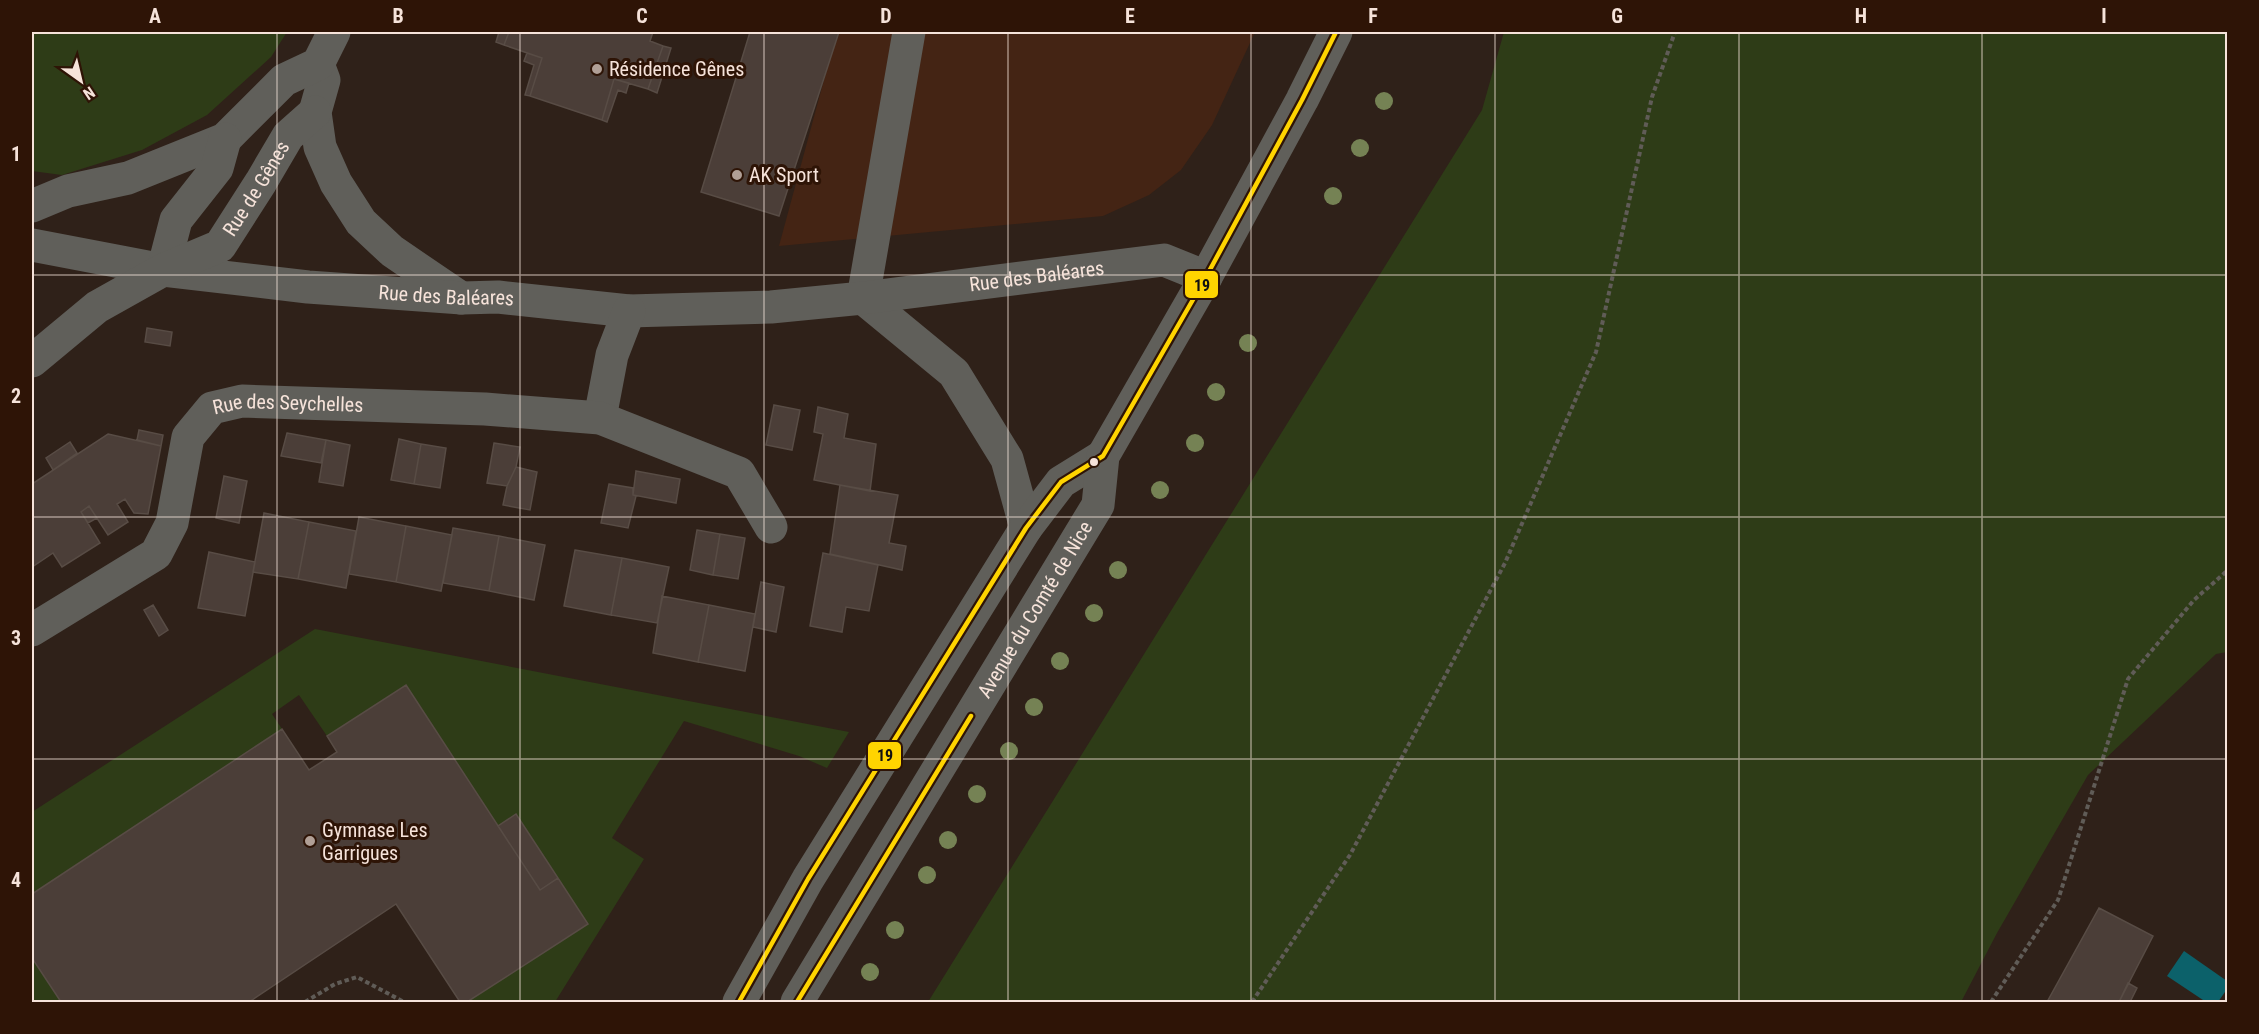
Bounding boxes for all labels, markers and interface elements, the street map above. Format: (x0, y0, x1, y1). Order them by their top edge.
text: A (149, 4, 161, 28)
text: B (392, 4, 404, 28)
text: C (636, 4, 648, 28)
text: D (880, 4, 892, 28)
text: E (1125, 4, 1135, 28)
text: F (1368, 4, 1378, 28)
text: G (1611, 4, 1623, 28)
text: H (1855, 4, 1867, 28)
text: I (2101, 4, 2107, 28)
north arrow (51, 51, 111, 111)
place label: Résidence Gênes (609, 57, 744, 81)
marker: Résidence Gênes (590, 62, 604, 76)
text: N (80, 82, 98, 104)
street label: Rue de Gênes (218, 136, 295, 241)
text: 1 (11, 142, 21, 166)
place label: AK Sport (749, 163, 819, 187)
marker: AK Sport (730, 168, 744, 182)
street label: Rue des Baléares (968, 256, 1105, 296)
line badge: 19 (1184, 270, 1219, 299)
text: 19 (1194, 276, 1210, 295)
street label: Rue des Baléares (378, 280, 515, 311)
text: 2 (11, 384, 21, 408)
street label: Rue des Seychelles (210, 389, 364, 419)
unlabelled marker (1088, 456, 1100, 468)
street label: Avenue du Comté de Nice (972, 517, 1097, 702)
text: 3 (11, 626, 21, 650)
line badge: 19 (867, 741, 902, 770)
text: 19 (877, 746, 893, 765)
place label: Gymnase Les Garrigues (322, 818, 428, 865)
marker: Gymnase Les Garrigues (303, 834, 317, 848)
text: 4 (11, 868, 21, 892)

